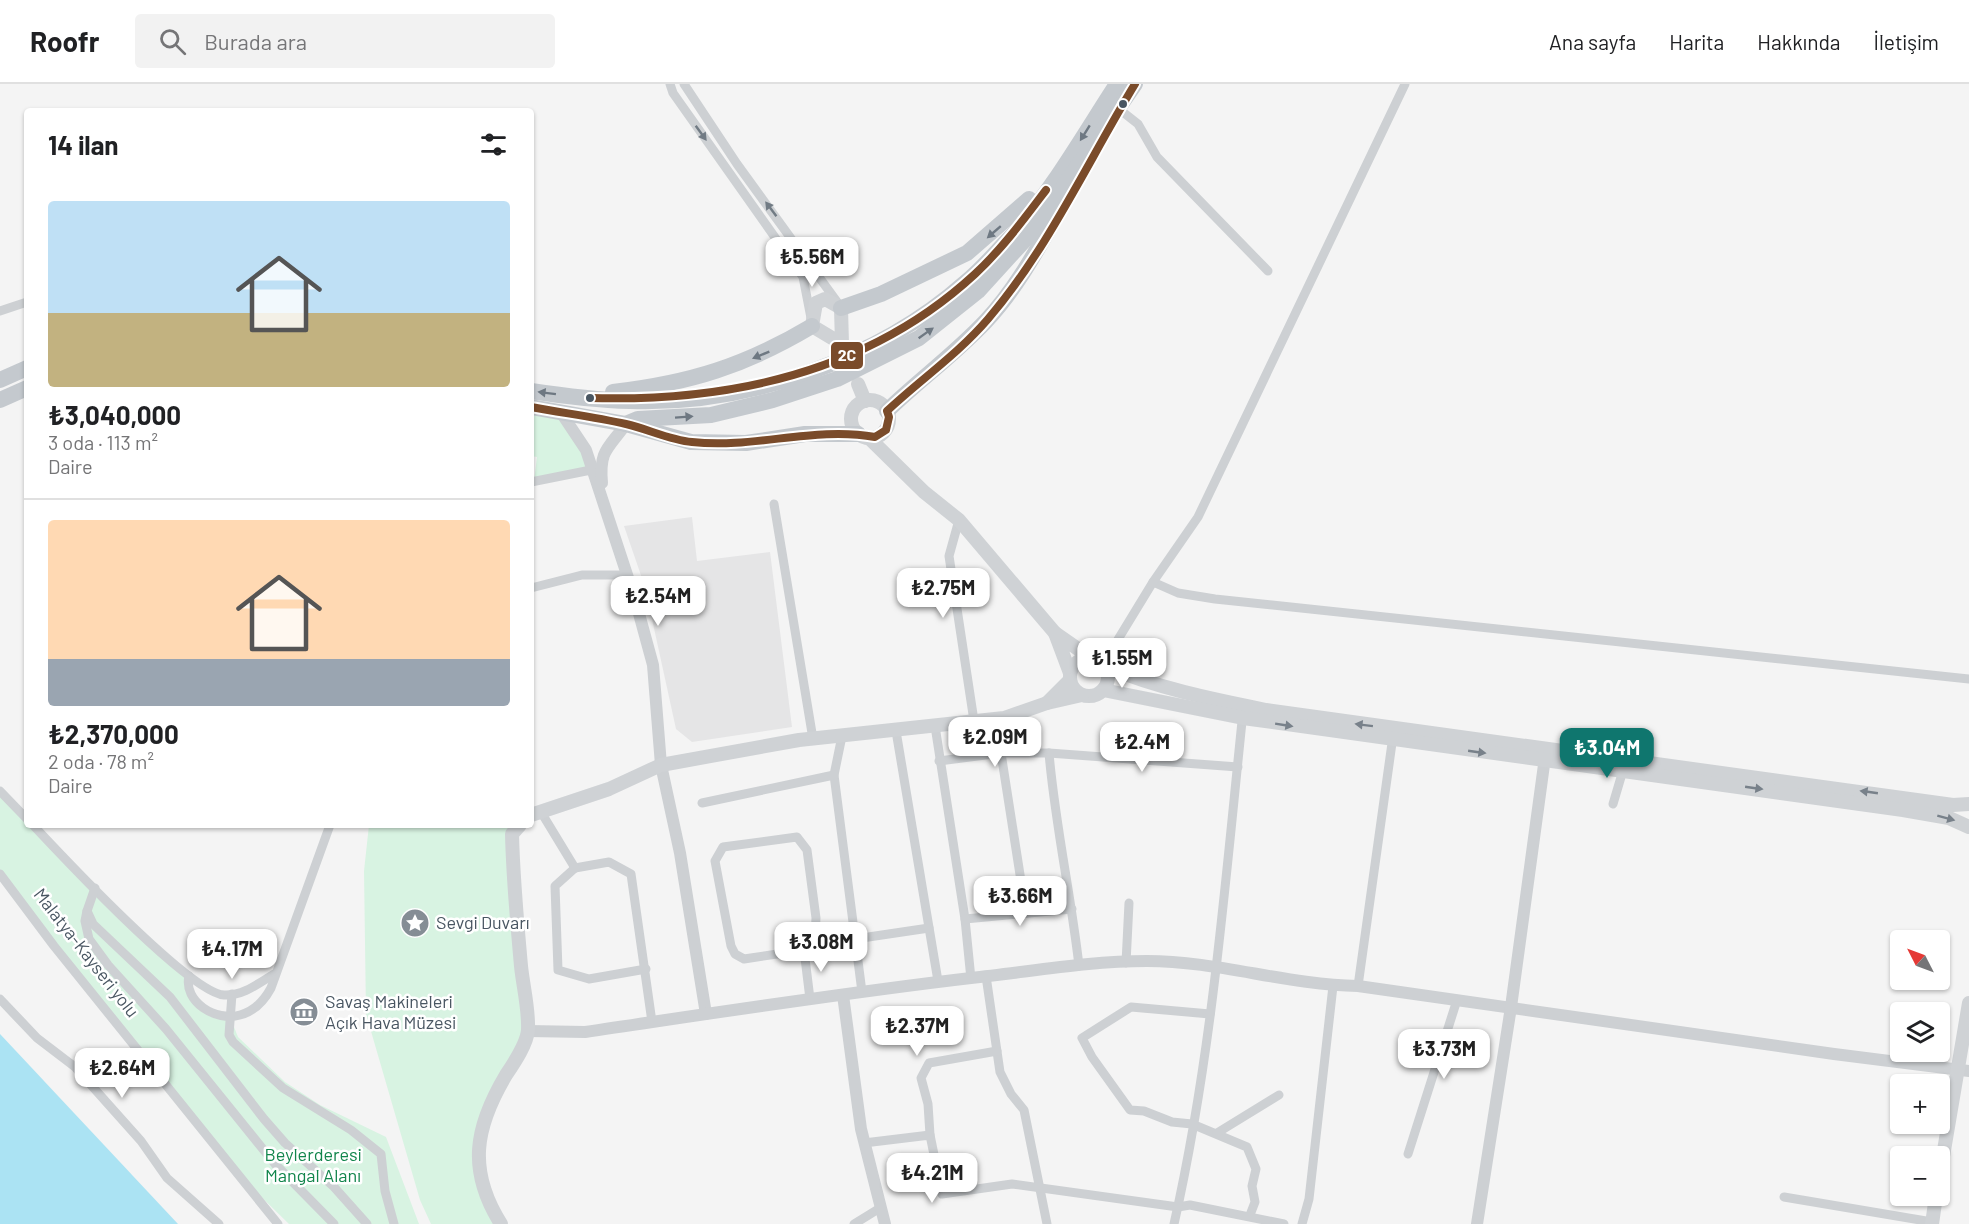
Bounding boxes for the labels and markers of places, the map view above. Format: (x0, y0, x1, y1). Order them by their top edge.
unlabelled marker (1117, 98, 1129, 110)
pin: ₺5.56M (763, 237, 861, 288)
unlabelled marker (584, 392, 596, 404)
pin: ₺2.75M (894, 568, 992, 619)
pin: ₺2.54M (609, 576, 707, 627)
pin: ₺1.55M (1073, 638, 1171, 689)
pin: ₺2.09M (946, 717, 1044, 768)
pin: ₺2.4M (1100, 722, 1184, 773)
pin: ₺3.04M (1558, 728, 1656, 779)
pin: ₺3.66M (971, 876, 1069, 927)
place icon: Sevgi Duvarı (399, 907, 431, 939)
place label: Sevgi Duvarı (436, 911, 530, 933)
pin: ₺3.08M (772, 922, 870, 973)
pin: ₺4.17M (183, 929, 281, 980)
place label: Savaş Makineleri Açık Hava Müzesi (325, 990, 456, 1033)
museum icon: Savaş Makineleri Açık Hava Müzesi (288, 996, 320, 1028)
pin: ₺2.37M (868, 1006, 966, 1057)
pin: ₺3.73M (1395, 1029, 1493, 1080)
pin: ₺2.64M (73, 1048, 171, 1099)
pin: ₺4.21M (883, 1153, 981, 1204)

